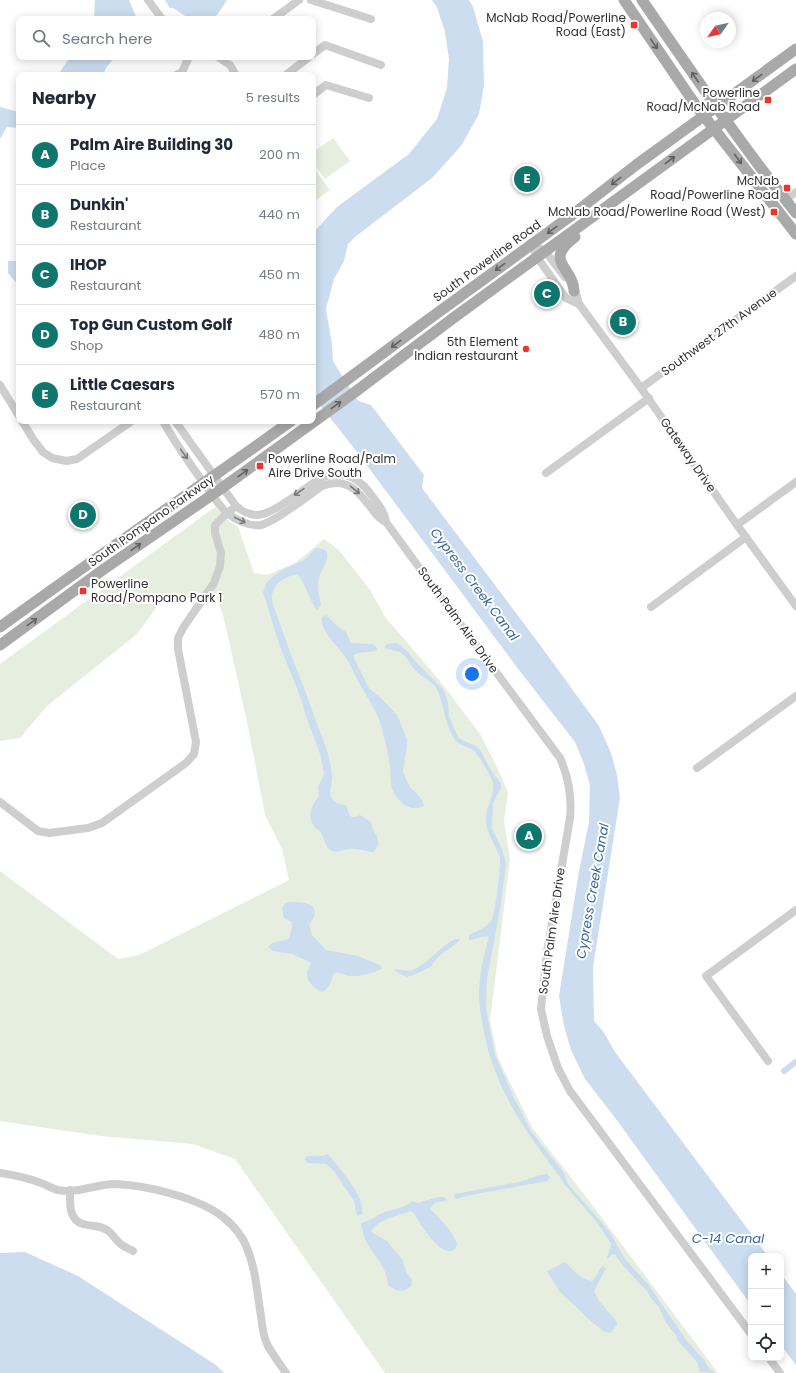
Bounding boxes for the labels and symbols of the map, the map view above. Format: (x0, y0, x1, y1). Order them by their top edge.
place label: McNab Road/Powerline Road (East) (486, 9, 626, 40)
north arrow (700, 12, 736, 48)
marker: McNab Road/Powerline Road (East) (629, 20, 639, 30)
one-way arrow (650, 38, 658, 49)
one-way arrow (691, 72, 699, 83)
one-way arrow (751, 74, 762, 82)
place label: Powerline Road/McNab Road (646, 84, 760, 115)
marker: Powerline Road/McNab Road (763, 95, 773, 105)
one-way arrow (734, 154, 742, 165)
one-way arrow (665, 155, 676, 164)
pin: E (514, 164, 540, 194)
place label: McNab Road/Powerline Road (650, 172, 779, 203)
one-way arrow (610, 177, 621, 186)
marker: McNab Road/Powerline Road (782, 183, 792, 193)
place label: McNab Road/Powerline Road (West) (548, 203, 766, 220)
marker: McNab Road/Powerline Road (West) (769, 207, 779, 217)
street label: South Powerline Road (429, 216, 544, 306)
one-way arrow (547, 226, 558, 234)
one-way arrow (495, 263, 506, 271)
pin: C (534, 279, 560, 309)
street label: Southwest 27th Avenue (657, 284, 780, 379)
pin: B (610, 307, 636, 337)
place label: 5th Element Indian restaurant (414, 333, 518, 364)
one-way arrow (390, 340, 401, 348)
marker: 5th Element Indian restaurant (521, 344, 531, 354)
one-way arrow (330, 401, 341, 409)
street label: Gateway Drive (656, 414, 720, 495)
one-way arrow (180, 448, 188, 459)
place label: Powerline Road/Palm Aire Drive South (268, 450, 396, 481)
marker: Powerline Road/Palm Aire Drive South (255, 461, 265, 471)
one-way arrow (237, 468, 248, 477)
street label: South Pompano Parkway (84, 471, 217, 571)
one-way arrow (349, 485, 360, 494)
one-way arrow (294, 488, 305, 496)
pin: D (70, 500, 96, 530)
one-way arrow (234, 517, 246, 524)
water label: Cypress Creek Canal (426, 524, 524, 645)
one-way arrow (130, 543, 141, 551)
street label: South Palm Aire Drive (414, 563, 503, 676)
place label: Powerline Road/Pompano Park 1 (91, 575, 222, 606)
marker: Powerline Road/Pompano Park 1 (78, 586, 88, 596)
one-way arrow (26, 618, 37, 626)
your location (462, 664, 482, 684)
pin: A (516, 821, 542, 851)
water label: Cypress Creek Canal (571, 821, 614, 960)
street label: South Palm Aire Drive (534, 867, 569, 995)
water label: C-14 Canal (692, 1229, 765, 1248)

